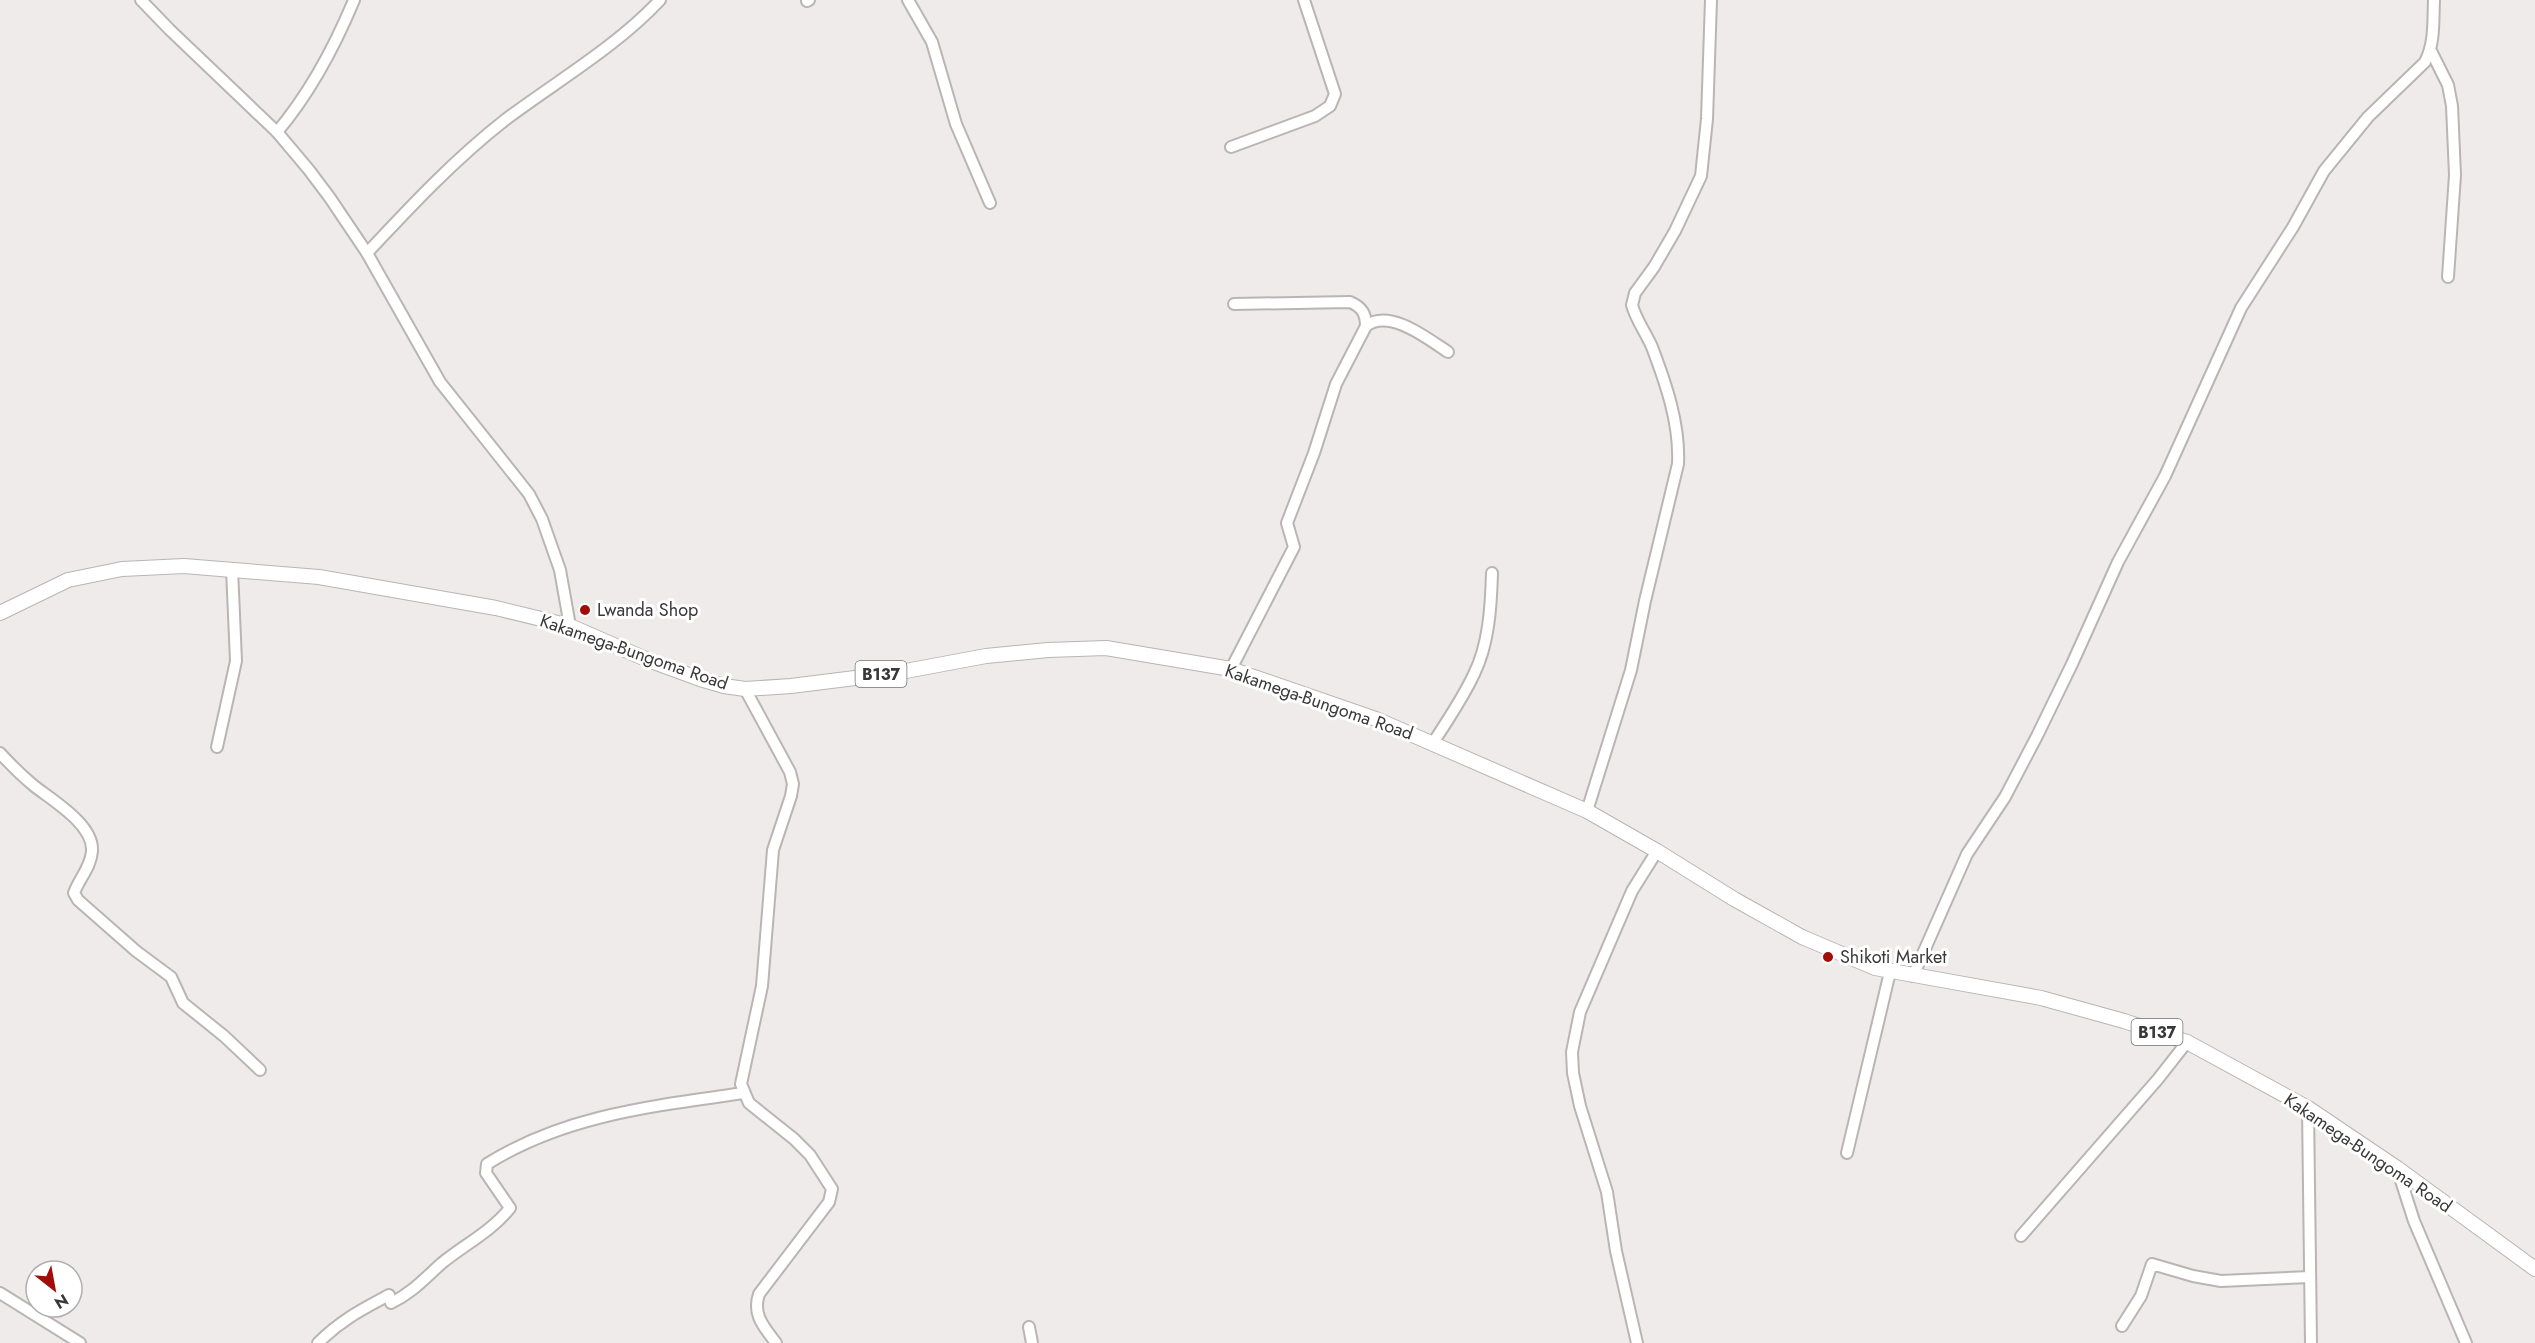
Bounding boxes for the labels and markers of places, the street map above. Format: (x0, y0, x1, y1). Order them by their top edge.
place label: Lwanda Shop (597, 597, 698, 623)
marker: Lwanda Shop (578, 603, 592, 617)
place label: Shikoti Market (1840, 944, 1947, 970)
marker: Shikoti Market (1821, 950, 1835, 964)

